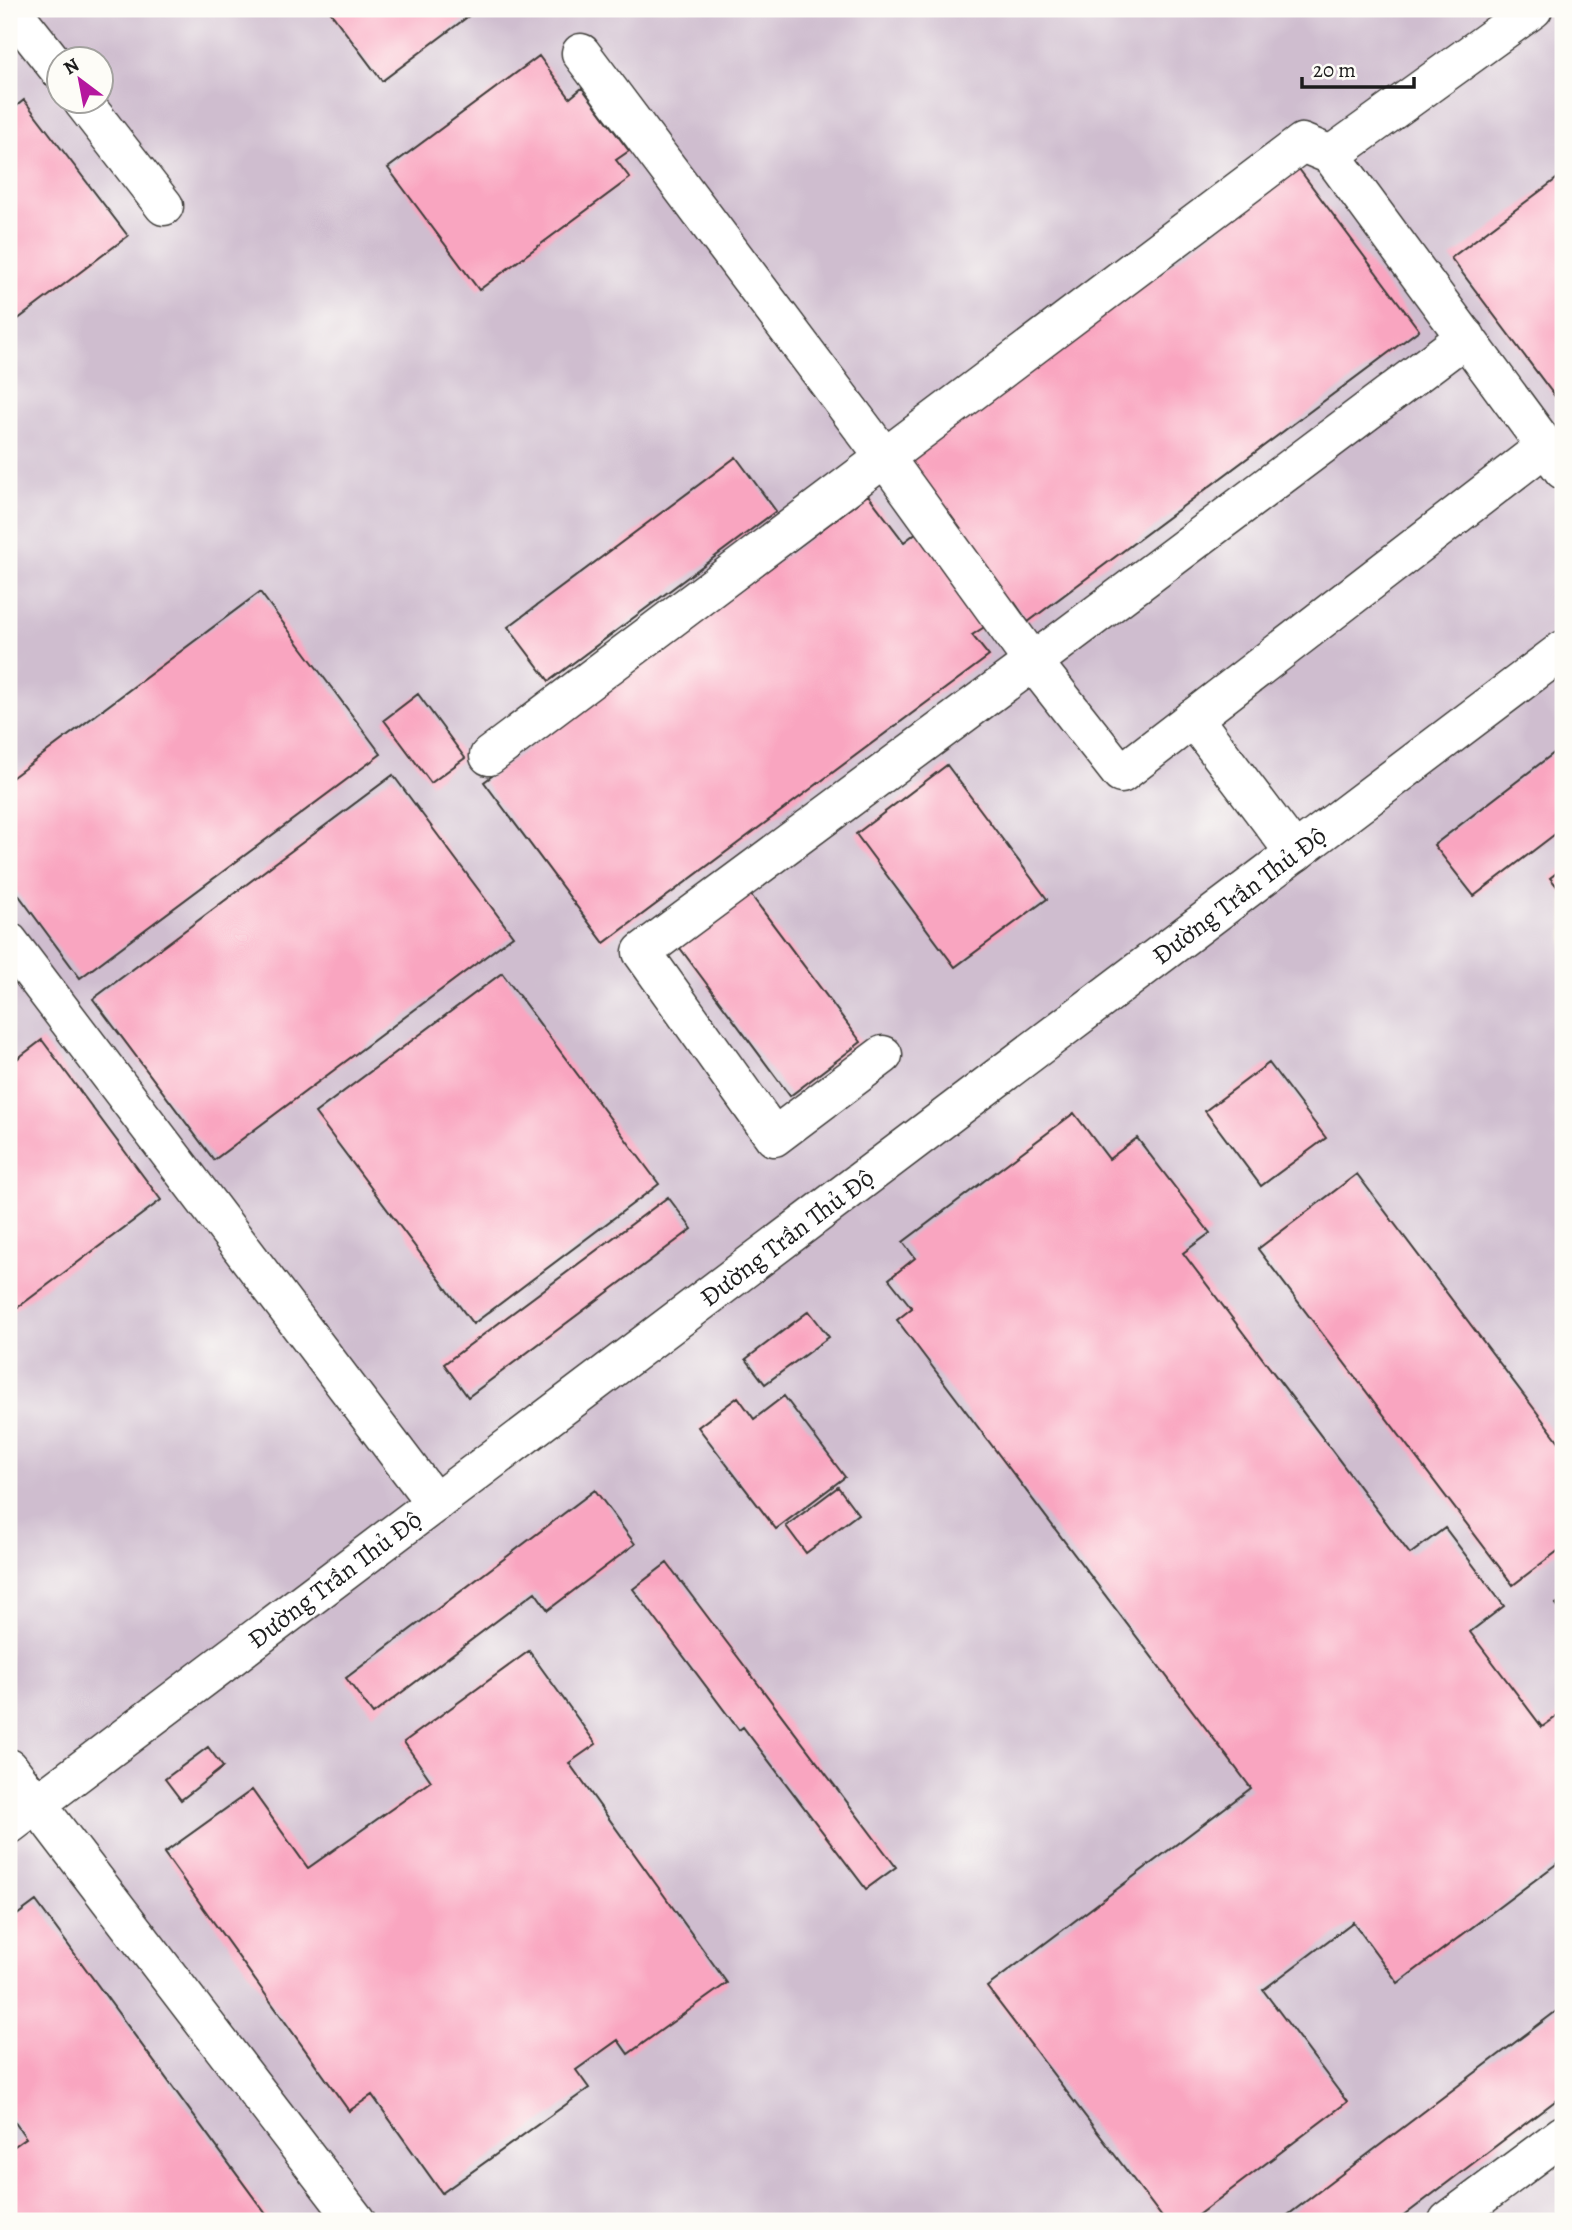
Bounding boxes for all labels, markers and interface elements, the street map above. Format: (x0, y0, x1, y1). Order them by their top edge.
north arrow (46, 46, 116, 116)
scale bar (1302, 46, 1414, 90)
text: N (59, 52, 84, 81)
text: 20 m (1313, 56, 1356, 84)
street label: Đường Trần Thủ Độ (1145, 818, 1334, 973)
street label: Đường Trần Thủ Độ (693, 1160, 881, 1315)
street label: Đường Trần Thủ Độ (240, 1502, 429, 1657)

